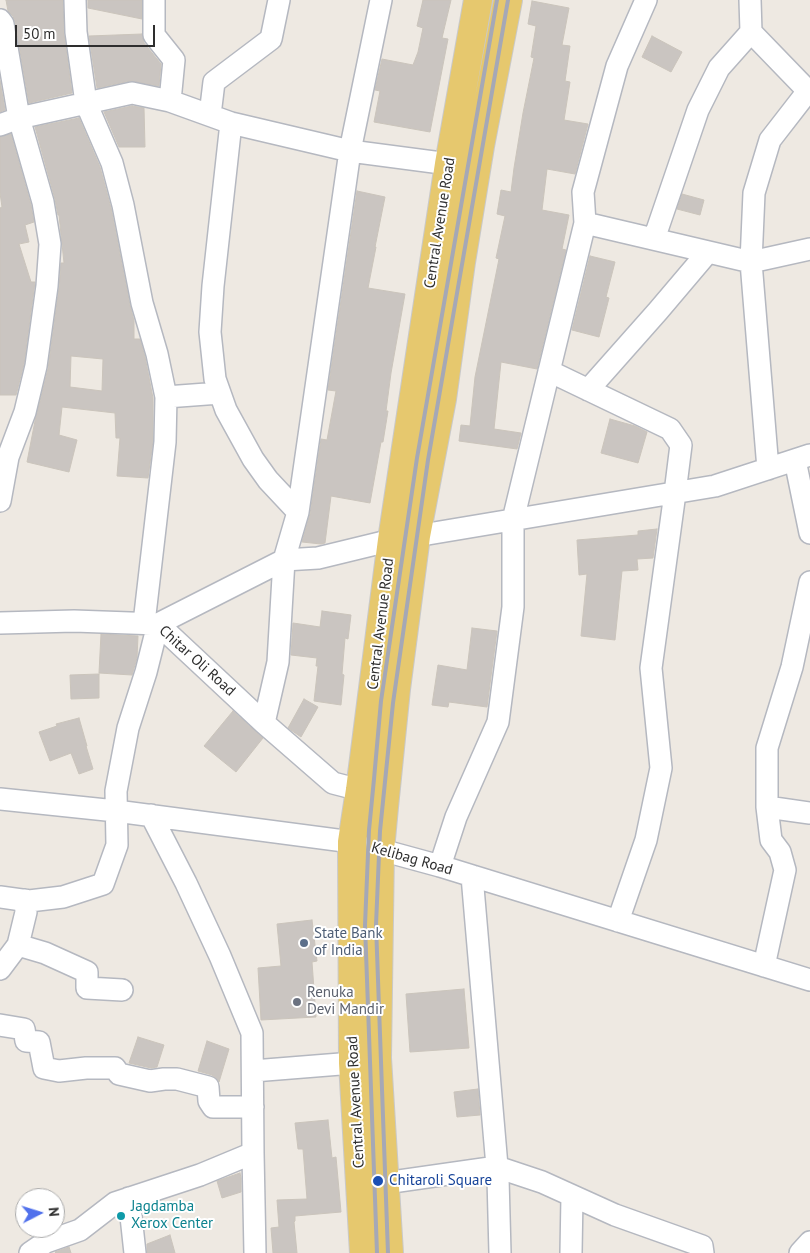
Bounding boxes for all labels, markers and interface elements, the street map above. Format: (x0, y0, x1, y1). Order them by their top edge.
scale bar (18, 15, 158, 47)
text: 50 m (23, 24, 56, 43)
street label: Central Avenue Road (421, 156, 459, 290)
street label: Central Avenue Road (364, 557, 398, 691)
street label: Chitar Oli Road (155, 622, 239, 700)
street label: Kelibag Road (369, 839, 455, 879)
place label: State Bank of India (314, 925, 383, 960)
marker: State Bank of India (298, 937, 310, 949)
place label: Renuka Devi Mandir (307, 984, 384, 1019)
marker: Renuka Devi Mandir (291, 996, 303, 1008)
street label: Central Avenue Road (344, 1035, 368, 1169)
place label: Chitaroli Square (389, 1172, 492, 1190)
marker: Chitaroli Square (371, 1174, 385, 1188)
north arrow (15, 1188, 65, 1238)
place label: Jagdamba Xerox Center (131, 1198, 213, 1233)
text: N (45, 1206, 63, 1217)
marker: Jagdamba Xerox Center (115, 1210, 127, 1222)

